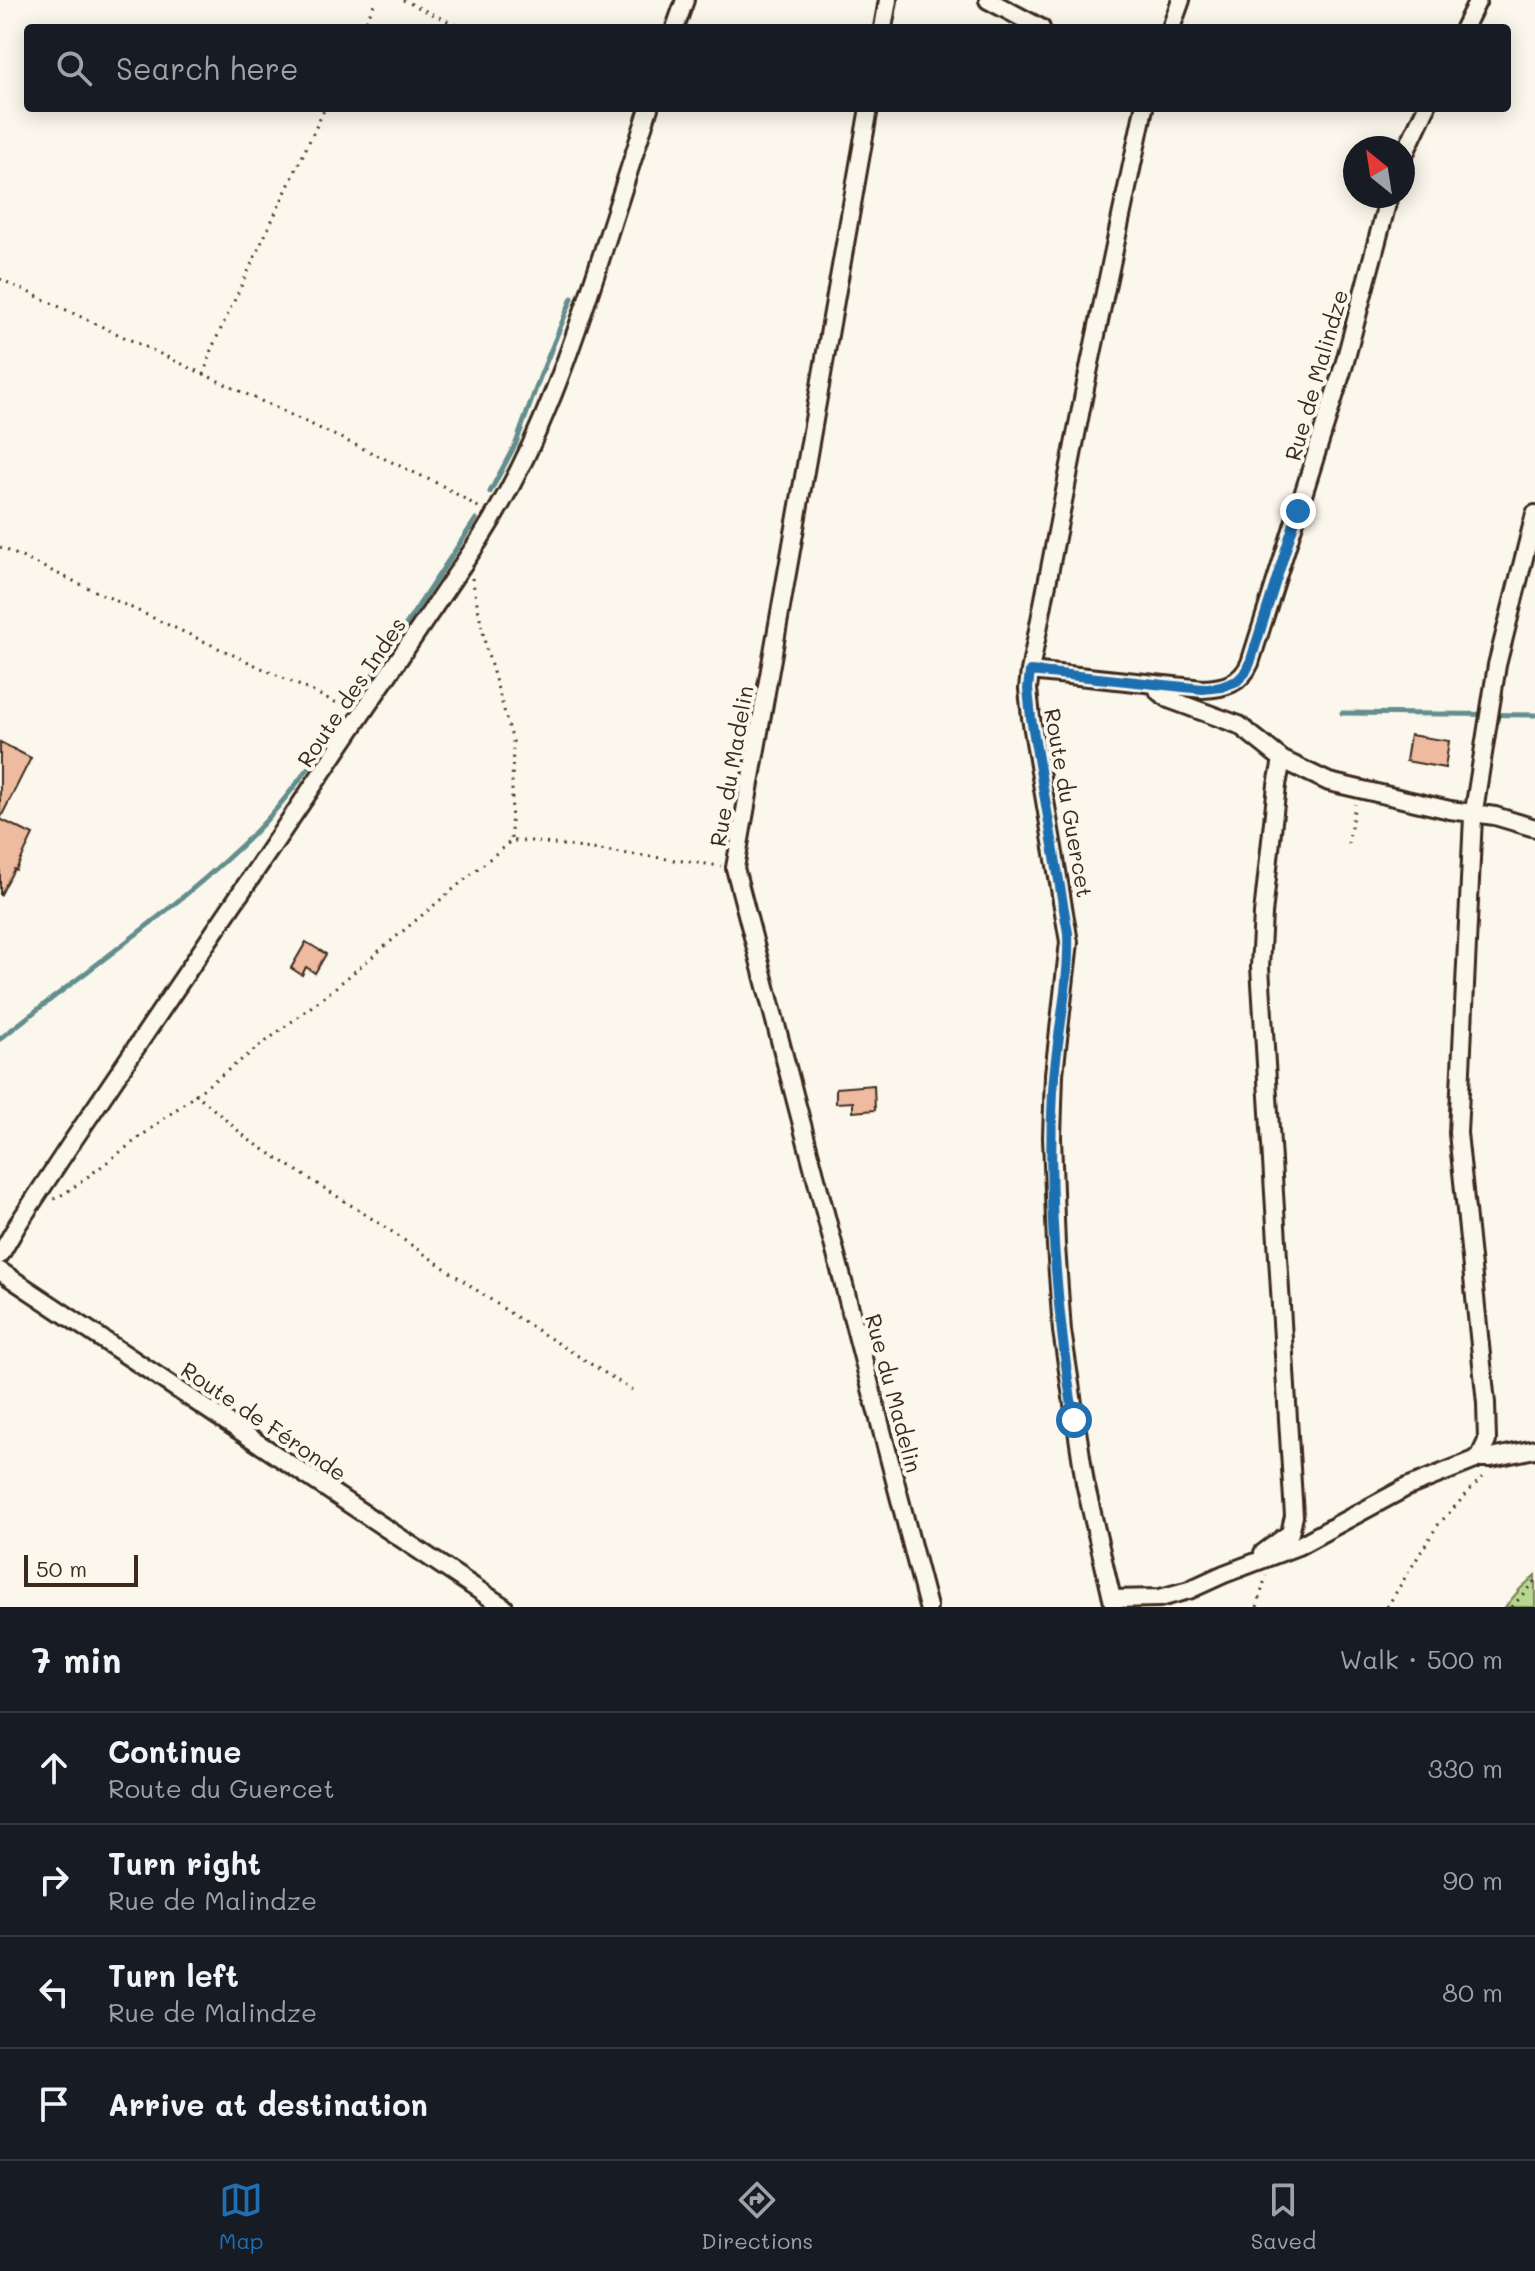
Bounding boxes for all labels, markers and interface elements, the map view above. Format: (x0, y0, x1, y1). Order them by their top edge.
search box (24, 24, 1511, 112)
icon: search (52, 46, 96, 90)
text: Search here (116, 48, 299, 88)
north arrow (1343, 136, 1415, 208)
street label: Rue de Malindze (1278, 286, 1354, 464)
route end (1280, 493, 1316, 529)
street label: Route des Indes (290, 611, 412, 773)
street label: Rue du Madelin (703, 683, 759, 849)
street label: Route du Guercet (1038, 706, 1100, 900)
street label: Rue du Madelin (859, 1310, 929, 1476)
street label: Route de Féronde (176, 1355, 352, 1487)
route start (1056, 1402, 1092, 1438)
scale bar (24, 1551, 138, 1587)
text: 50 m (36, 1554, 87, 1583)
text: 7 min (32, 1637, 121, 1682)
text: Walk · 500 m (1339, 1642, 1503, 1676)
text: Continue (108, 1731, 241, 1771)
icon: ahead (32, 1746, 76, 1790)
text: 330 m (1427, 1751, 1503, 1785)
text: Route du Guercet (108, 1771, 335, 1805)
text: Turn right (108, 1843, 261, 1883)
icon: right (32, 1858, 76, 1902)
text: 90 m (1443, 1863, 1503, 1897)
text: Rue de Malindze (108, 1883, 317, 1917)
text: Turn left (108, 1955, 239, 1995)
icon: left (32, 1970, 76, 2014)
text: 80 m (1442, 1975, 1503, 2009)
text: Rue de Malindze (108, 1995, 317, 2029)
icon: arrive (32, 2082, 76, 2126)
text: Arrive at destination (108, 2084, 428, 2124)
tab: Map (219, 2178, 264, 2255)
tab: Directions (701, 2178, 813, 2255)
tab: Saved (1251, 2178, 1316, 2255)

